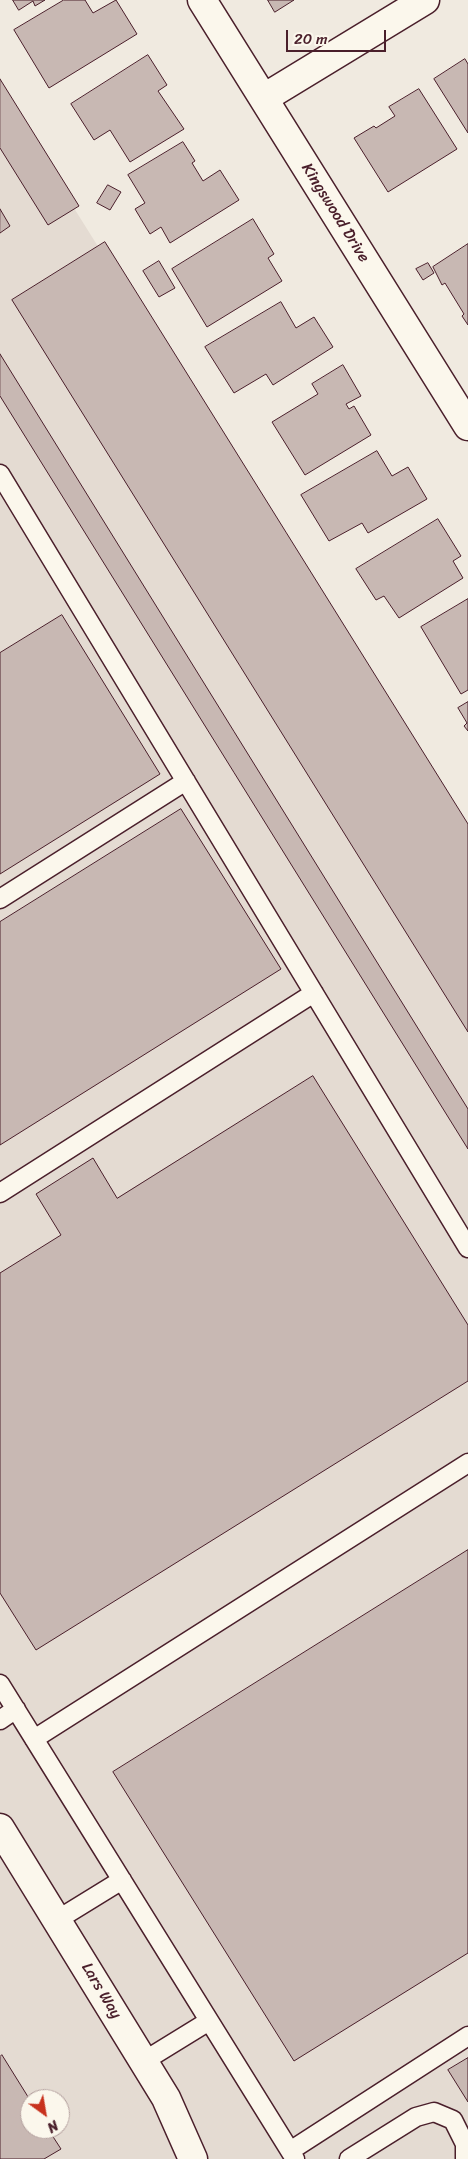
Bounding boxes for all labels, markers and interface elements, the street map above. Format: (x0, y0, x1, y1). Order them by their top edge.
scale bar (288, 20, 388, 52)
text: 20 m (294, 26, 328, 52)
street label: Kingswood Drive (297, 160, 373, 266)
street label: Lars Way (77, 1959, 125, 2023)
north arrow (20, 2089, 70, 2139)
text: N (42, 2113, 63, 2139)

